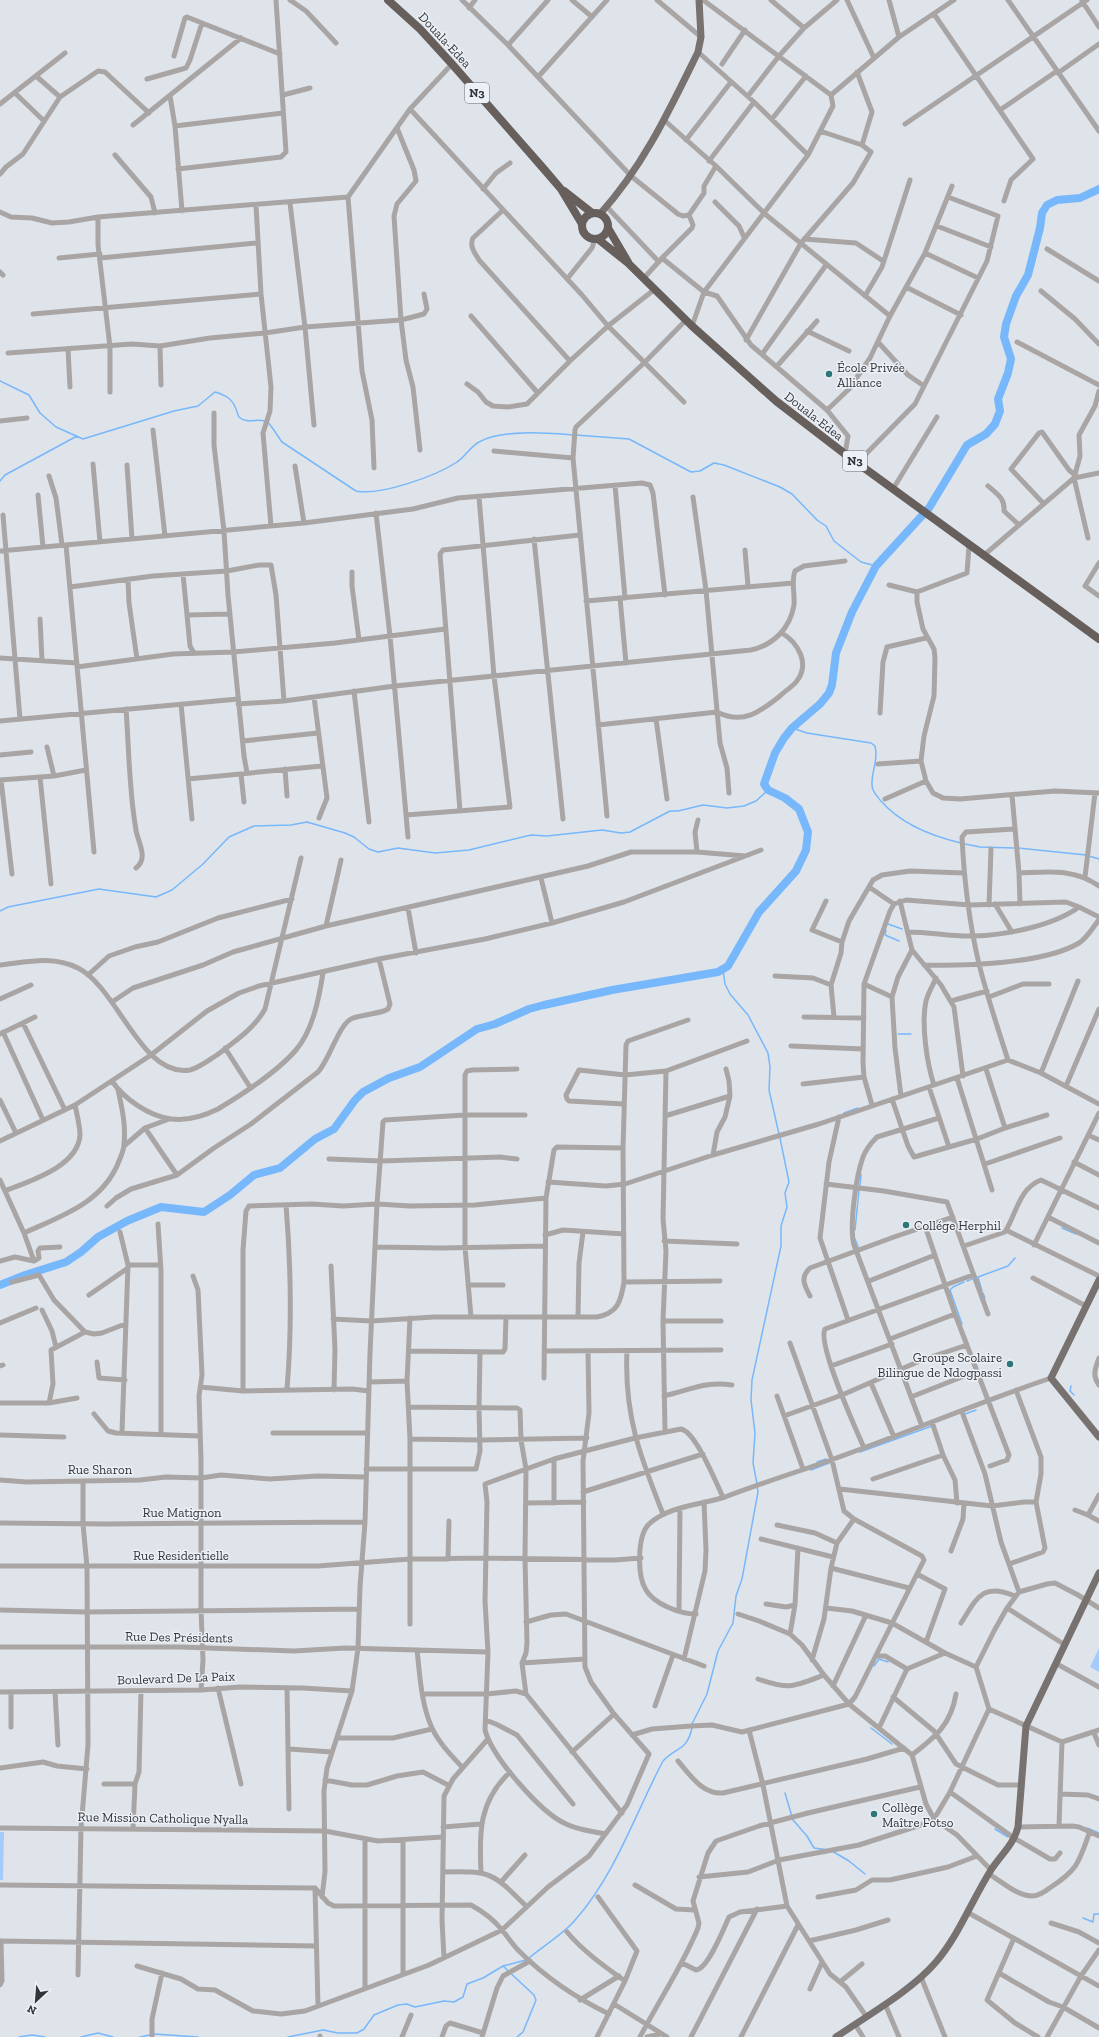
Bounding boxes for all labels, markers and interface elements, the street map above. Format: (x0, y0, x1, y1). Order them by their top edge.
street label: Douala-Edea (416, 9, 475, 71)
road number: N3 (465, 83, 489, 103)
place label: École Privée Alliance (837, 360, 905, 390)
marker: École Privée Alliance (824, 369, 834, 379)
street label: Douala-Edea (782, 388, 847, 444)
road number: N3 (843, 451, 867, 471)
place label: Collége Herphil (914, 1218, 1001, 1233)
marker: Collége Herphil (901, 1220, 911, 1230)
place label: Groupe Scolaire Bilingue de Ndogpassi (878, 1350, 1002, 1380)
marker: Groupe Scolaire Bilingue de Ndogpassi (1005, 1359, 1015, 1369)
street label: Rue Sharon (68, 1462, 133, 1477)
street label: Rue Matignon (142, 1505, 222, 1520)
street label: Rue Residentielle (133, 1548, 229, 1563)
street label: Rue Des Présidents (125, 1629, 233, 1645)
street label: Boulevard De La Paix (117, 1668, 236, 1688)
place label: Collège Maître Fotso (882, 1800, 954, 1830)
street label: Rue Mission Catholique Nyalla (78, 1809, 249, 1827)
marker: Collège Maître Fotso (869, 1809, 879, 1819)
north arrow (16, 1981, 56, 2021)
text: N (25, 2002, 38, 2017)

